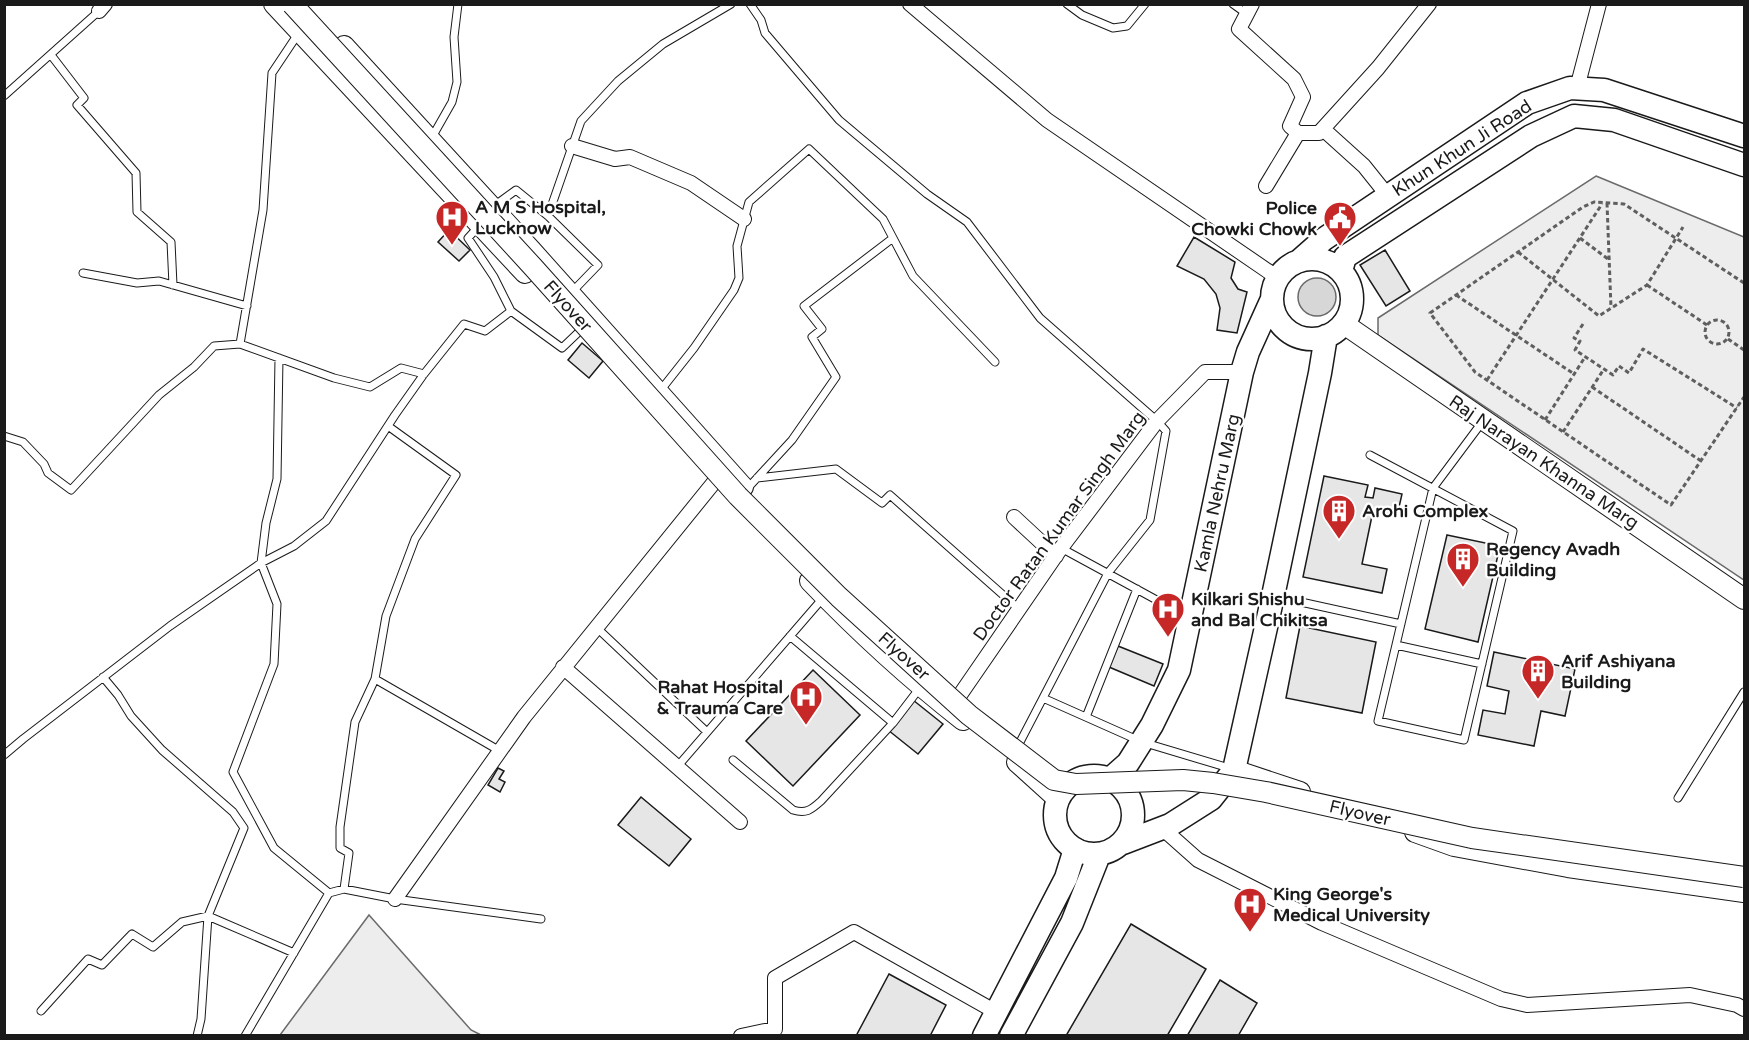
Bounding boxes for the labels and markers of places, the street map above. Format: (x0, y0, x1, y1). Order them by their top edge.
place label: A M S Hospital, Lucknow (475, 196, 606, 239)
place label: Police Chowki Chowk (1191, 197, 1317, 240)
hospital icon: A M S Hospital, Lucknow (434, 199, 470, 246)
public building icon: Police Chowki Chowk (1322, 200, 1358, 247)
building icon: Arohi Complex (1321, 493, 1357, 540)
place label: Arohi Complex (1362, 500, 1489, 522)
place label: Regency Avadh Building (1486, 538, 1620, 581)
building icon: Regency Avadh Building (1445, 541, 1481, 588)
place label: Kilkari Shishu and Bal Chikitsa (1191, 588, 1328, 631)
hospital icon: Kilkari Shishu and Bal Chikitsa (1150, 591, 1186, 638)
place label: Arif Ashiyana Building (1561, 650, 1676, 693)
building icon: Arif Ashiyana Building (1520, 653, 1556, 700)
place label: Rahat Hospital & Trauma Care (657, 676, 783, 719)
hospital icon: Rahat Hospital & Trauma Care (788, 679, 824, 726)
place label: King George's Medical University (1273, 883, 1430, 926)
hospital icon: King George's Medical University (1232, 886, 1268, 933)

